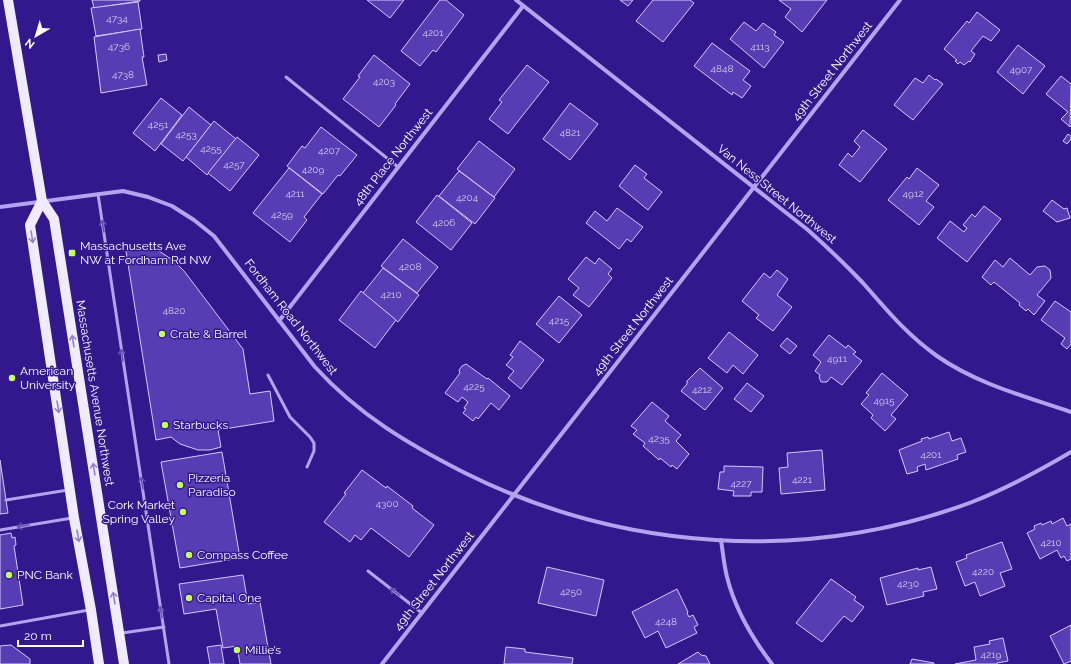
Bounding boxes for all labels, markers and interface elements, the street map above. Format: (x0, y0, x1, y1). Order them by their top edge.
house number: 4734 (106, 13, 128, 24)
north arrow (16, 16, 56, 56)
street label: 49th Street Northwest (789, 19, 875, 123)
house number: 4201 (422, 27, 444, 38)
text: N (23, 36, 37, 51)
house number: 4736 (108, 41, 130, 52)
house number: 4113 (750, 41, 770, 52)
house number: 4848 (711, 63, 733, 74)
house number: 4907 (1010, 64, 1033, 75)
house number: 4738 (112, 69, 134, 80)
house number: 4203 (373, 76, 395, 87)
street label: 48th Place Northwest (351, 106, 435, 208)
house number: 4251 (148, 119, 169, 130)
house number: 4821 (560, 127, 581, 138)
house number: 4253 (175, 129, 197, 140)
street label: Van Ness Street Northwest (715, 142, 839, 246)
house number: 4255 (200, 143, 222, 154)
house number: 4207 (318, 145, 341, 156)
house number: 4257 (223, 159, 245, 170)
house number: 4209 (302, 164, 324, 175)
house number: 4211 (285, 188, 305, 199)
house number: 4912 (903, 188, 923, 199)
house number: 4204 (456, 192, 479, 203)
house number: 4259 (271, 209, 293, 220)
house number: 4206 (433, 217, 455, 228)
one-way arrow (99, 220, 107, 233)
one-way arrow (28, 230, 36, 243)
place label: Massachusetts Ave NW at Fordham Rd NW (80, 239, 211, 267)
marker: Massachusetts Ave NW at Fordham Rd NW (67, 248, 77, 258)
street label: Fordham Road Northwest (242, 257, 340, 377)
house number: 4208 (399, 261, 421, 272)
street label: 49th Street Northwest (590, 274, 676, 378)
house number: 4210 (380, 289, 402, 300)
street label: Massachusetts Avenue Northwest (73, 299, 117, 487)
house number: 4820 (163, 305, 185, 316)
house number: 4215 (549, 315, 570, 326)
place label: Crate & Barrel (170, 327, 248, 341)
marker: Crate & Barrel (157, 329, 167, 339)
one-way arrow (69, 335, 77, 348)
one-way arrow (118, 348, 126, 361)
house number: 4911 (827, 353, 848, 364)
place label: American University (20, 364, 75, 392)
marker: American University (7, 373, 17, 383)
house number: 4225 (463, 381, 485, 392)
house number: 4212 (692, 384, 712, 395)
house number: 4915 (873, 395, 895, 406)
one-way arrow (54, 401, 62, 414)
place label: Starbucks (173, 418, 228, 432)
marker: Starbucks (160, 420, 170, 430)
house number: 4235 (648, 433, 670, 444)
house number: 4201 (920, 449, 942, 460)
one-way arrow (90, 463, 98, 476)
place label: Pizzeria Paradiso (188, 471, 236, 499)
house number: 4221 (792, 474, 813, 485)
one-way arrow (138, 477, 146, 490)
house number: 4227 (730, 478, 752, 489)
marker: Pizzeria Paradiso (175, 480, 185, 490)
place label: Cork Market Spring Valley (102, 498, 175, 526)
house number: 4300 (375, 498, 399, 509)
marker: Cork Market Spring Valley (178, 507, 188, 517)
one-way arrow (17, 523, 30, 531)
one-way arrow (74, 529, 82, 542)
street label: 49th Street Northwest (391, 529, 477, 633)
house number: 4210 (1040, 537, 1062, 548)
place label: Compass Coffee (197, 548, 288, 562)
marker: Compass Coffee (184, 550, 194, 560)
house number: 4220 (972, 566, 994, 577)
place label: PNC Bank (17, 568, 74, 582)
marker: PNC Bank (4, 570, 14, 580)
house number: 4230 (897, 578, 919, 589)
house number: 4250 (560, 586, 582, 597)
one-way arrow (390, 588, 401, 596)
place label: Capital One (197, 591, 261, 605)
one-way arrow (110, 592, 118, 605)
marker: Capital One (184, 593, 194, 603)
one-way arrow (157, 605, 165, 618)
house number: 4248 (655, 616, 677, 627)
scale bar (18, 622, 83, 648)
text: 20 m (24, 629, 52, 643)
place label: Millie’s (245, 643, 281, 657)
marker: Millie’s (232, 645, 242, 655)
house number: 4219 (981, 649, 1002, 660)

